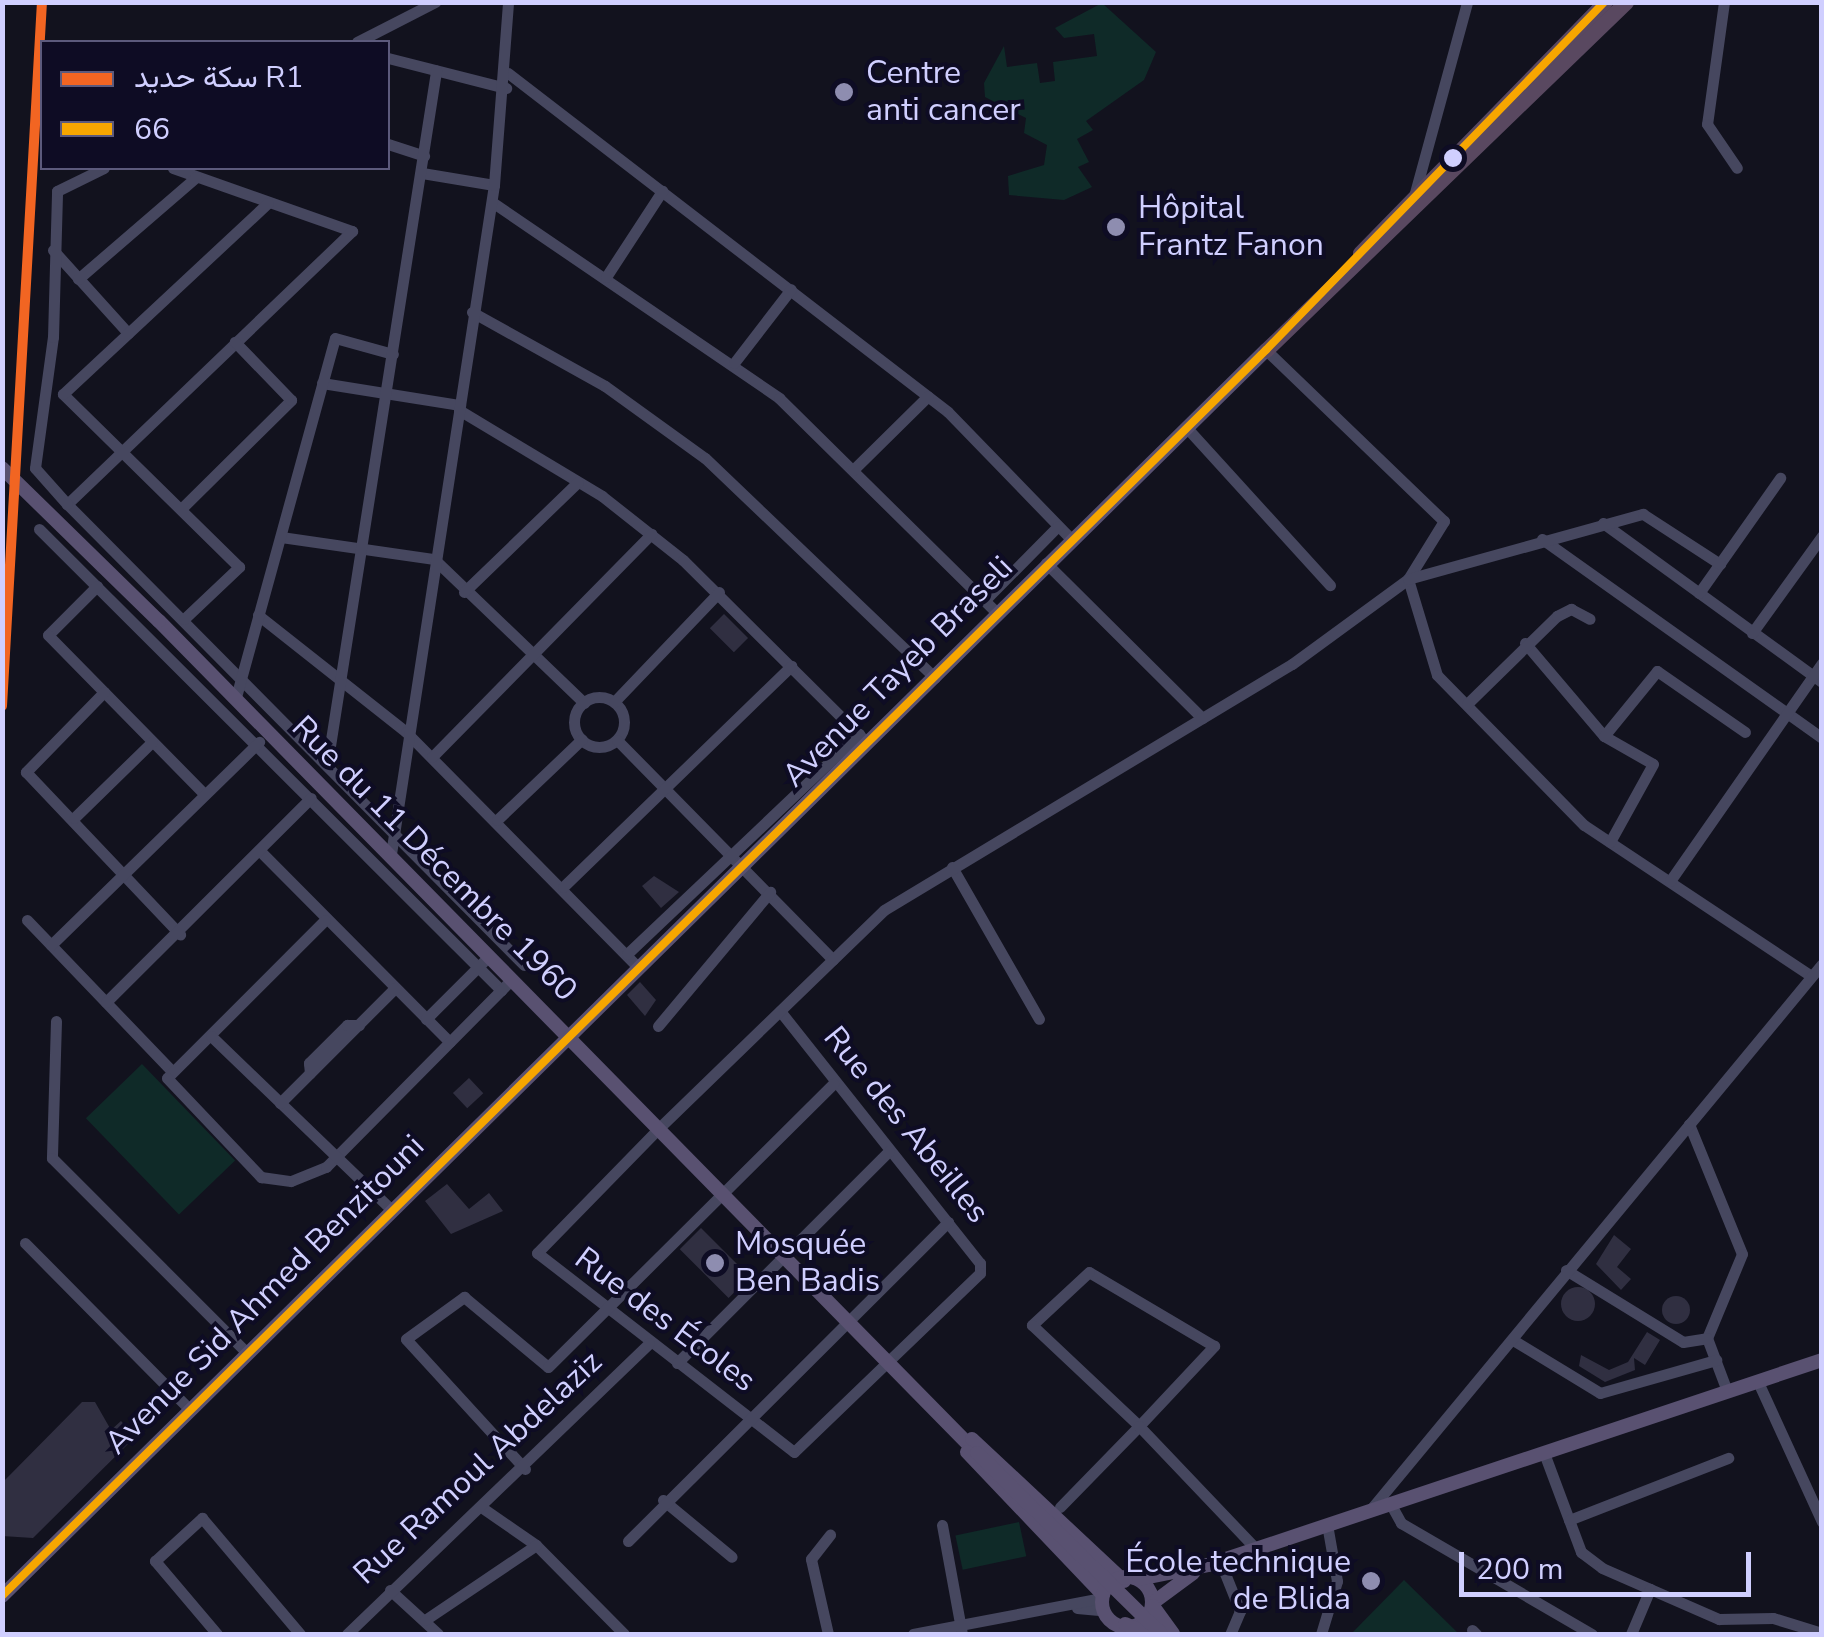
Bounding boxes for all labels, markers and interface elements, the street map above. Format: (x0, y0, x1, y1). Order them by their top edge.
legend (40, 40, 390, 170)
place label: Centre anti cancer (866, 55, 1021, 130)
text: سكة حديد R1 (134, 57, 303, 98)
marker: Centre anti cancer (831, 79, 857, 105)
text: 66 (134, 109, 170, 150)
unlabelled marker (1443, 148, 1463, 168)
place label: Hôpital Frantz Fanon (1138, 190, 1324, 265)
marker: Hôpital Frantz Fanon (1103, 214, 1129, 240)
street label: Avenue Tayeb Braseli (775, 549, 1021, 795)
street label: Rue du 11 Décembre 1960 (283, 708, 585, 1010)
street label: Rue des Abeilles (815, 1019, 997, 1231)
street label: Avenue Sid Ahmed Benzitouni (97, 1127, 433, 1463)
place label: Mosquée Ben Badis (735, 1226, 880, 1301)
street label: Rue des Écoles (567, 1240, 763, 1400)
marker: Mosquée Ben Badis (704, 1252, 726, 1274)
street label: Rue Ramoul Abdelaziz (346, 1343, 610, 1593)
scale bar (1464, 1532, 1756, 1594)
place label: École technique de Blida (1125, 1544, 1351, 1619)
text: 200 m (1476, 1549, 1563, 1590)
marker: École technique de Blida (1360, 1570, 1382, 1592)

